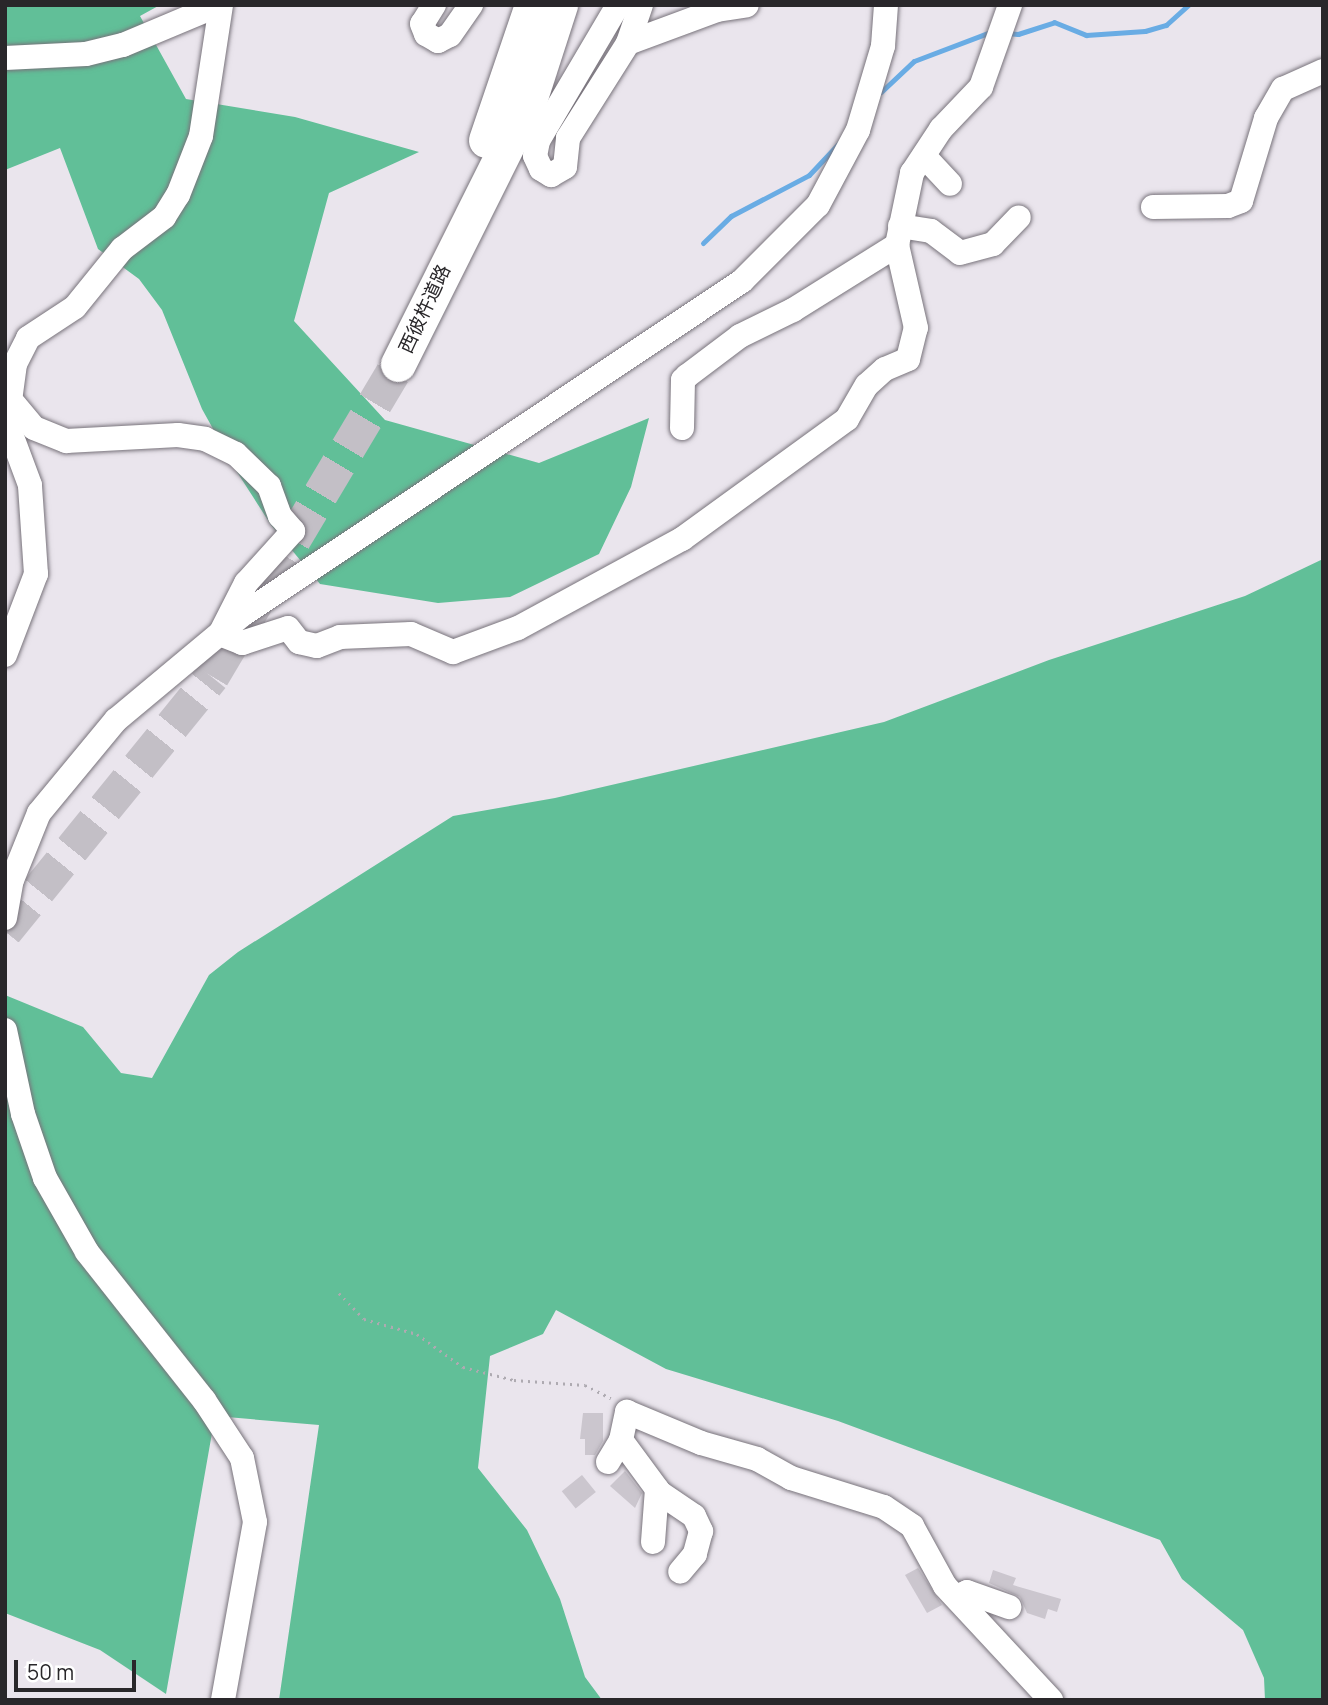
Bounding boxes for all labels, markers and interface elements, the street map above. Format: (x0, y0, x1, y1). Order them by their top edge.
street label: 西彼杵道路 (395, 261, 455, 357)
scale bar (18, 1646, 140, 1690)
text: 50 m (27, 1658, 74, 1686)

